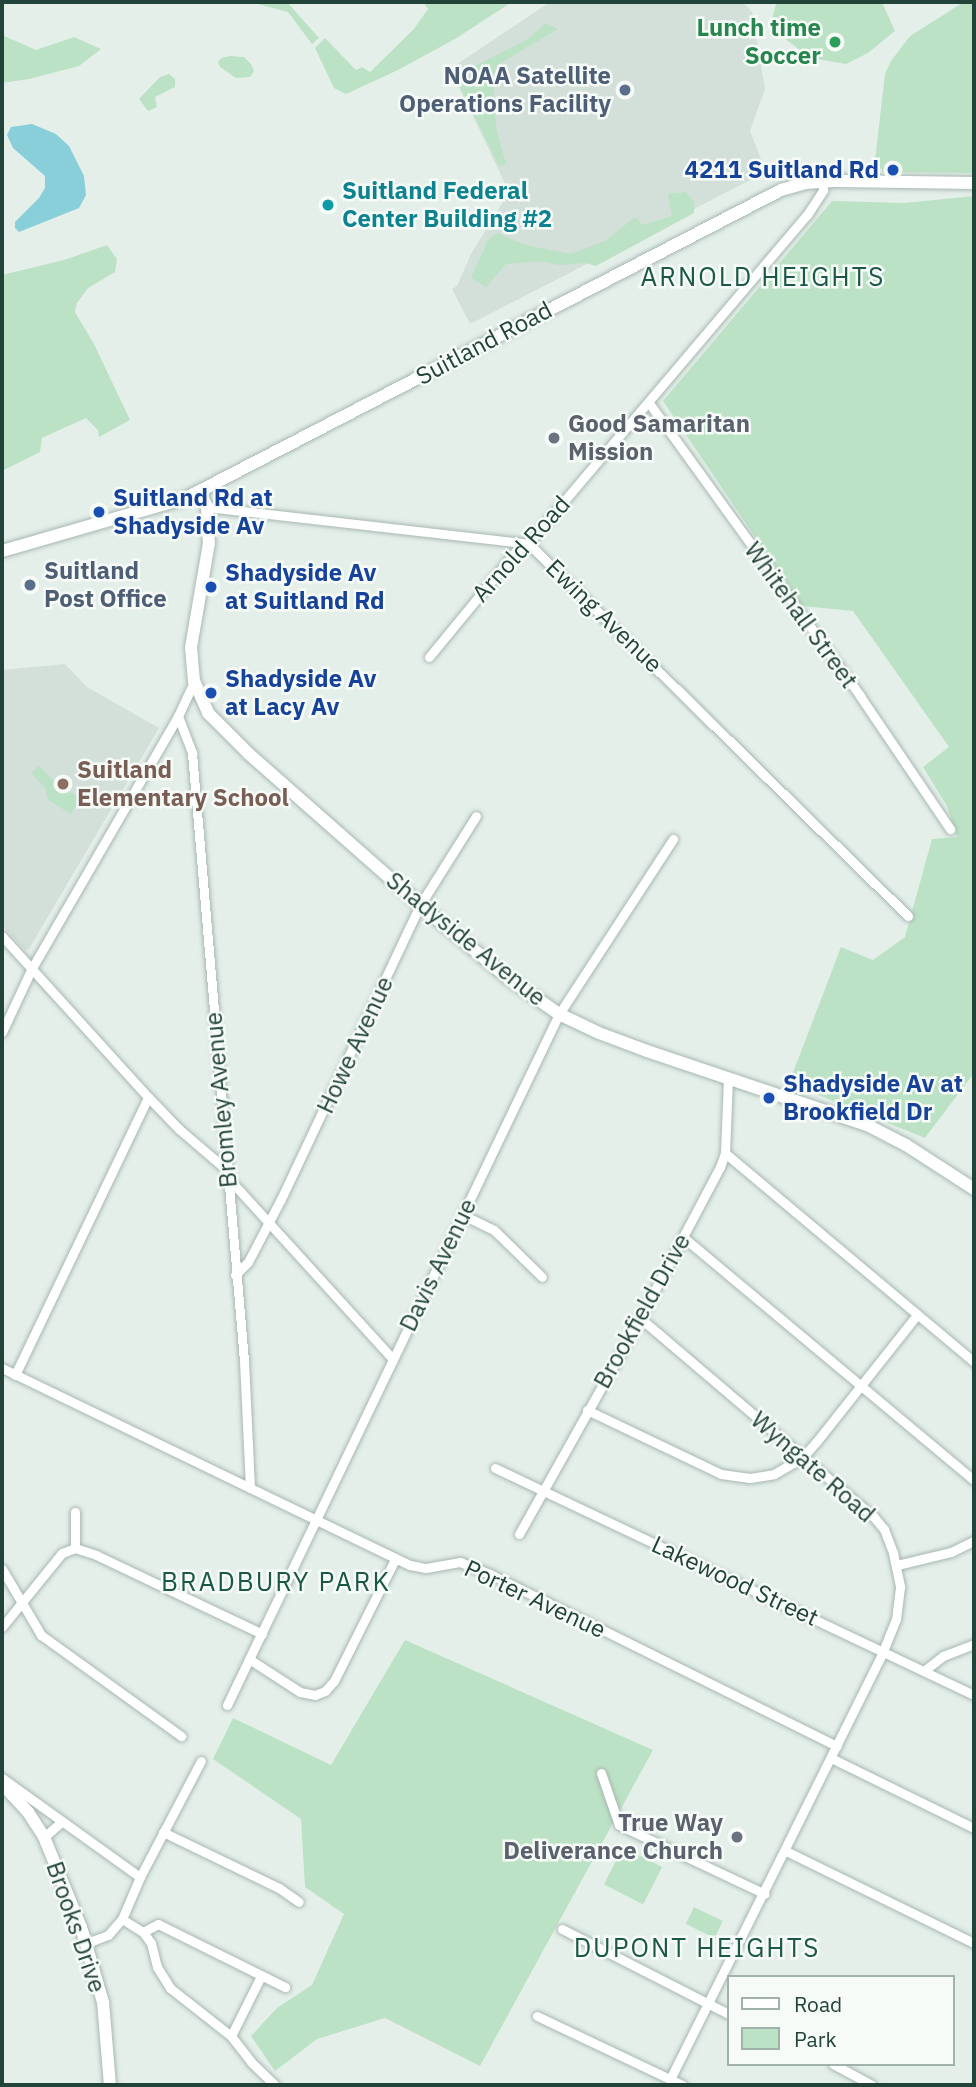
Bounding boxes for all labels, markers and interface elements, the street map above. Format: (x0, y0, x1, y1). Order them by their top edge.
place label: Lunch time Soccer (696, 14, 821, 70)
marker: Lunch time Soccer (827, 34, 843, 50)
place label: NOAA Satellite Operations Facility (399, 62, 611, 118)
marker: NOAA Satellite Operations Facility (617, 82, 633, 98)
place label: 4211 Suitland Rd (685, 156, 879, 184)
marker: 4211 Suitland Rd (885, 162, 901, 178)
place label: Suitland Federal Center Building #2 (342, 177, 552, 233)
marker: Suitland Federal Center Building #2 (320, 197, 336, 213)
district label: ARNOLD HEIGHTS (642, 261, 884, 293)
street label: Suitland Road (411, 295, 557, 391)
place label: Good Samaritan Mission (568, 410, 750, 466)
marker: Good Samaritan Mission (546, 430, 562, 446)
place label: Suitland Rd at Shadyside Av (113, 484, 273, 540)
street label: Arnold Road (466, 490, 576, 608)
marker: Suitland Rd at Shadyside Av (91, 504, 107, 520)
street label: Whitehall Street (738, 536, 864, 694)
street label: Ewing Avenue (540, 553, 668, 679)
place label: Suitland Post Office (44, 557, 167, 613)
place label: Shadyside Av at Suitland Rd (225, 559, 385, 615)
marker: Suitland Post Office (22, 577, 38, 593)
marker: Shadyside Av at Suitland Rd (203, 579, 219, 595)
place label: Shadyside Av at Lacy Av (225, 665, 376, 721)
marker: Shadyside Av at Lacy Av (203, 685, 219, 701)
place label: Suitland Elementary School (77, 756, 289, 812)
marker: Suitland Elementary School (55, 776, 71, 792)
street label: Shadyside Avenue (380, 866, 552, 1012)
street label: Howe Avenue (311, 972, 399, 1118)
street label: Bromley Avenue (199, 1011, 243, 1189)
place label: Shadyside Av at Brookfield Dr (783, 1070, 963, 1126)
marker: Shadyside Av at Brookfield Dr (761, 1090, 777, 1106)
street label: Davis Avenue (393, 1194, 483, 1336)
street label: Brookfield Drive (588, 1229, 696, 1393)
street label: Wyngate Road (745, 1405, 881, 1529)
street label: Lakewood Street (647, 1530, 823, 1632)
street label: Porter Avenue (460, 1554, 610, 1644)
district label: BRADBURY PARK (163, 1566, 389, 1598)
place label: True Way Deliverance Church (503, 1809, 723, 1865)
marker: True Way Deliverance Church (729, 1829, 745, 1845)
street label: Brooks Drive (40, 1858, 112, 1996)
district label: DUPONT HEIGHTS (575, 1932, 819, 1964)
legend (727, 1975, 955, 2066)
text: Road (794, 1990, 842, 2018)
text: Park (794, 2025, 837, 2053)

